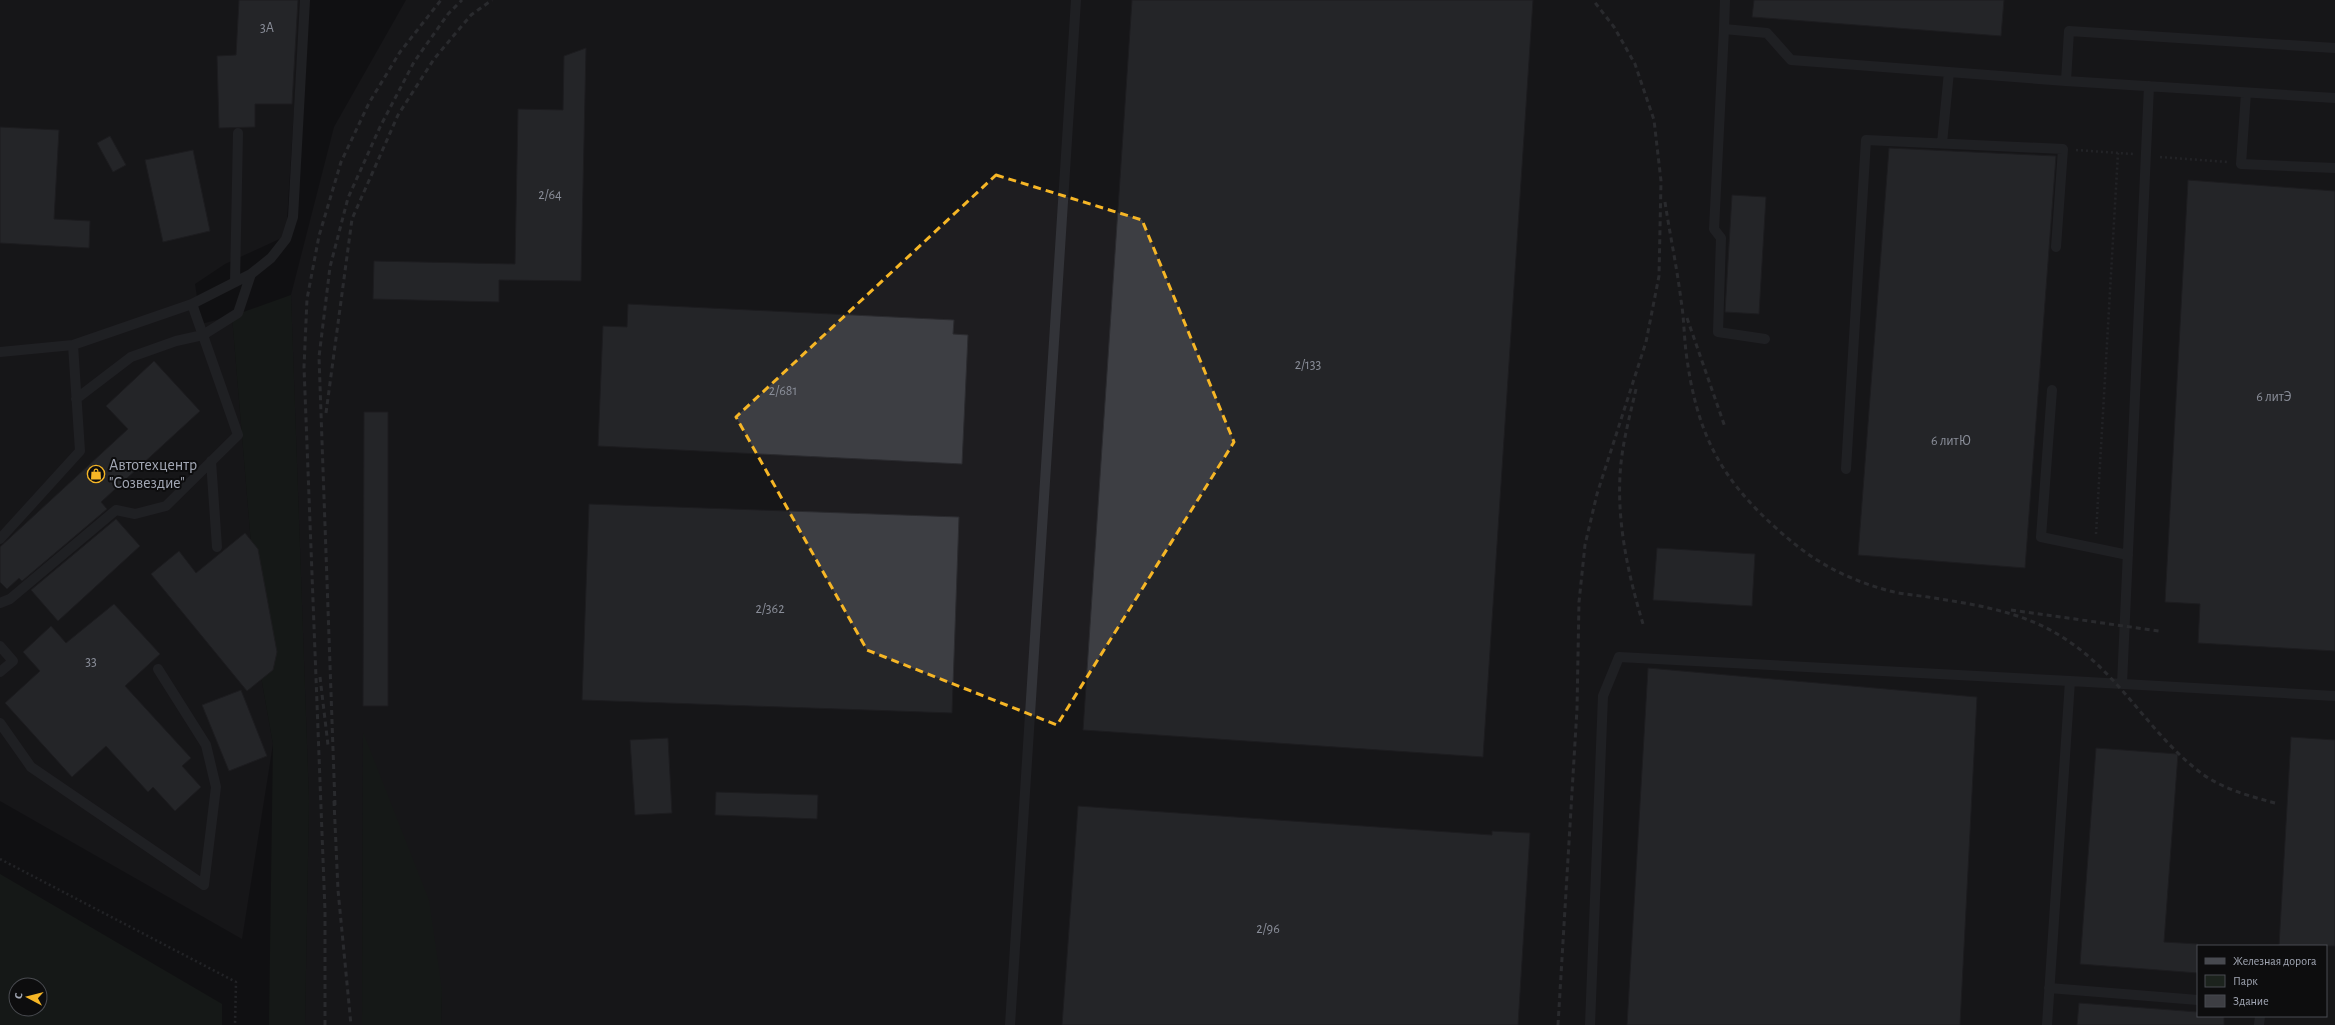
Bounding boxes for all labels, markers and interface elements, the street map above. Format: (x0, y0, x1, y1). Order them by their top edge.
house number: 3А (260, 21, 274, 35)
house number: 2/64 (538, 188, 562, 202)
house number: 2/133 (1295, 358, 1322, 372)
house number: 2/681 (769, 384, 797, 398)
house number: 6 литЭ (2256, 390, 2292, 404)
house number: 6 литЮ (1931, 434, 1971, 448)
place label: Автотехцентр "Созвездие" (109, 457, 197, 491)
shop icon: Автотехцентр "Созвездие" (86, 464, 106, 484)
house number: 2/362 (755, 602, 785, 616)
house number: 33 (85, 655, 97, 669)
house number: 2/96 (1256, 922, 1280, 936)
legend (2197, 945, 2327, 1017)
text: Железная дорога (2233, 955, 2317, 967)
text: Парк (2233, 975, 2258, 987)
north arrow (8, 977, 48, 1017)
text: С (13, 992, 24, 1000)
text: Здание (2233, 995, 2269, 1007)

